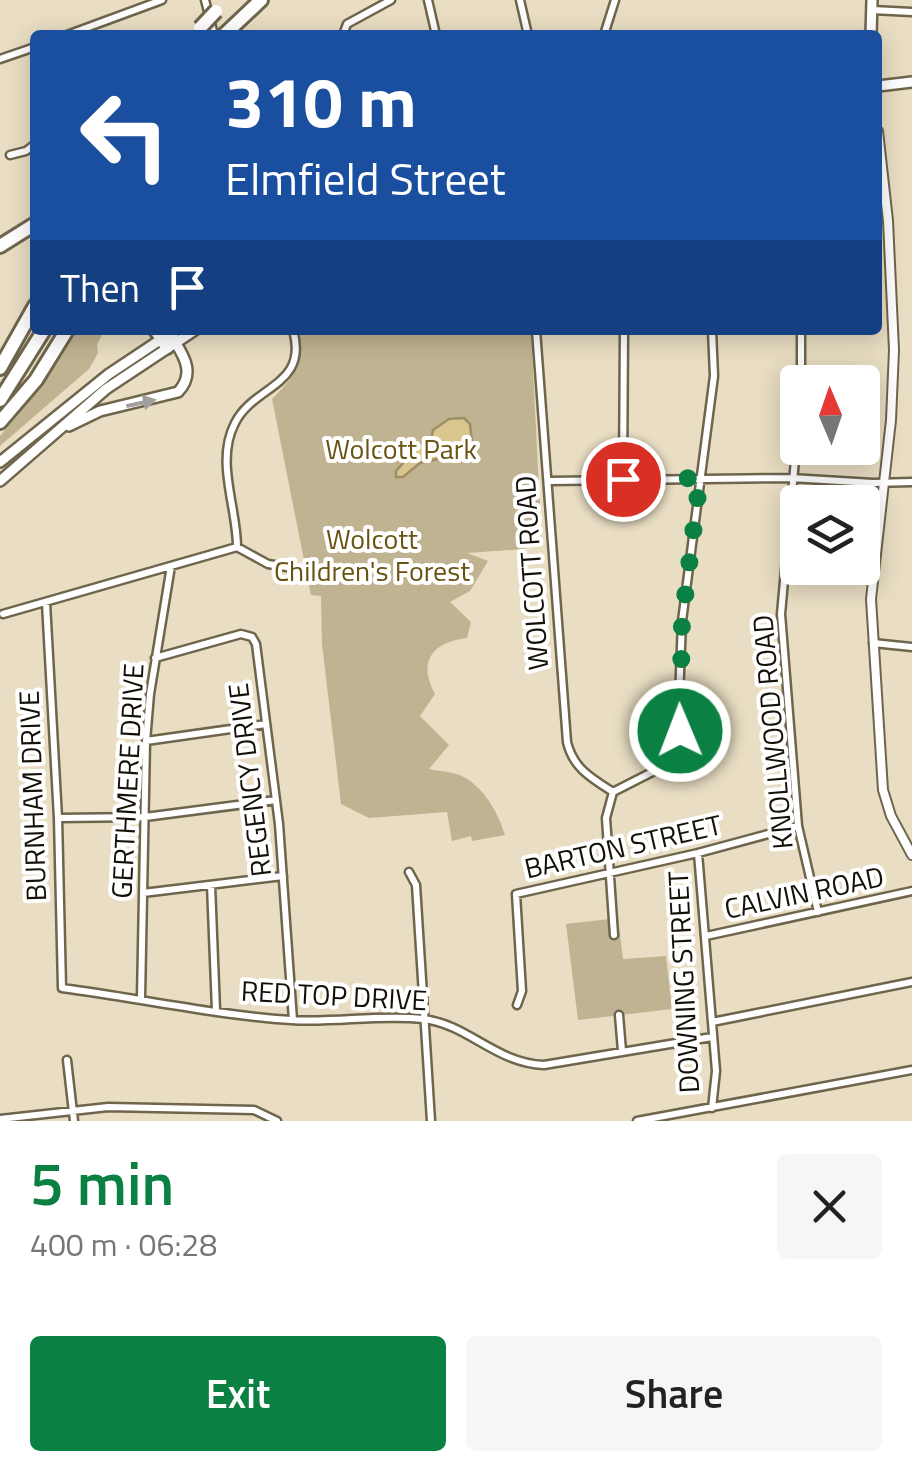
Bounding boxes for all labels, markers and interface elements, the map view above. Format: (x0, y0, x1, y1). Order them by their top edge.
text: 310 m (225, 48, 417, 154)
icon: left (60, 70, 190, 200)
text: Elmfield Street (225, 144, 506, 212)
text: Then (60, 259, 140, 317)
icon: arrive (160, 260, 215, 315)
north arrow (780, 365, 880, 465)
map controls (780, 365, 880, 585)
one-way arrow (126, 394, 157, 410)
park label: Wolcott Park (325, 427, 477, 470)
pin (581, 437, 666, 522)
icon: arrive (596, 452, 651, 507)
street label: WOLCOTT ROAD (503, 474, 559, 672)
button: layers (780, 485, 880, 585)
park label: Wolcott Children's Forest (274, 517, 470, 592)
street label: KNOLLWOOD ROAD (740, 613, 804, 851)
street label: GERTHMERE DRIVE (99, 662, 155, 900)
position arrow (628, 679, 732, 783)
street label: REGENCY DRIVE (216, 681, 282, 879)
street label: BURNHAM DRIVE (7, 690, 57, 902)
street label: BARTON STREET (520, 802, 726, 890)
street label: CALVIN ROAD (720, 854, 888, 930)
street label: DOWNING STREET (656, 870, 710, 1094)
street label: RED TOP DRIVE (240, 969, 428, 1021)
text: 5 min (30, 1137, 174, 1228)
button: close (777, 1154, 882, 1259)
text: 400 m · 06:28 (30, 1220, 217, 1268)
button: Exit (30, 1336, 446, 1451)
button: Share (466, 1336, 882, 1451)

